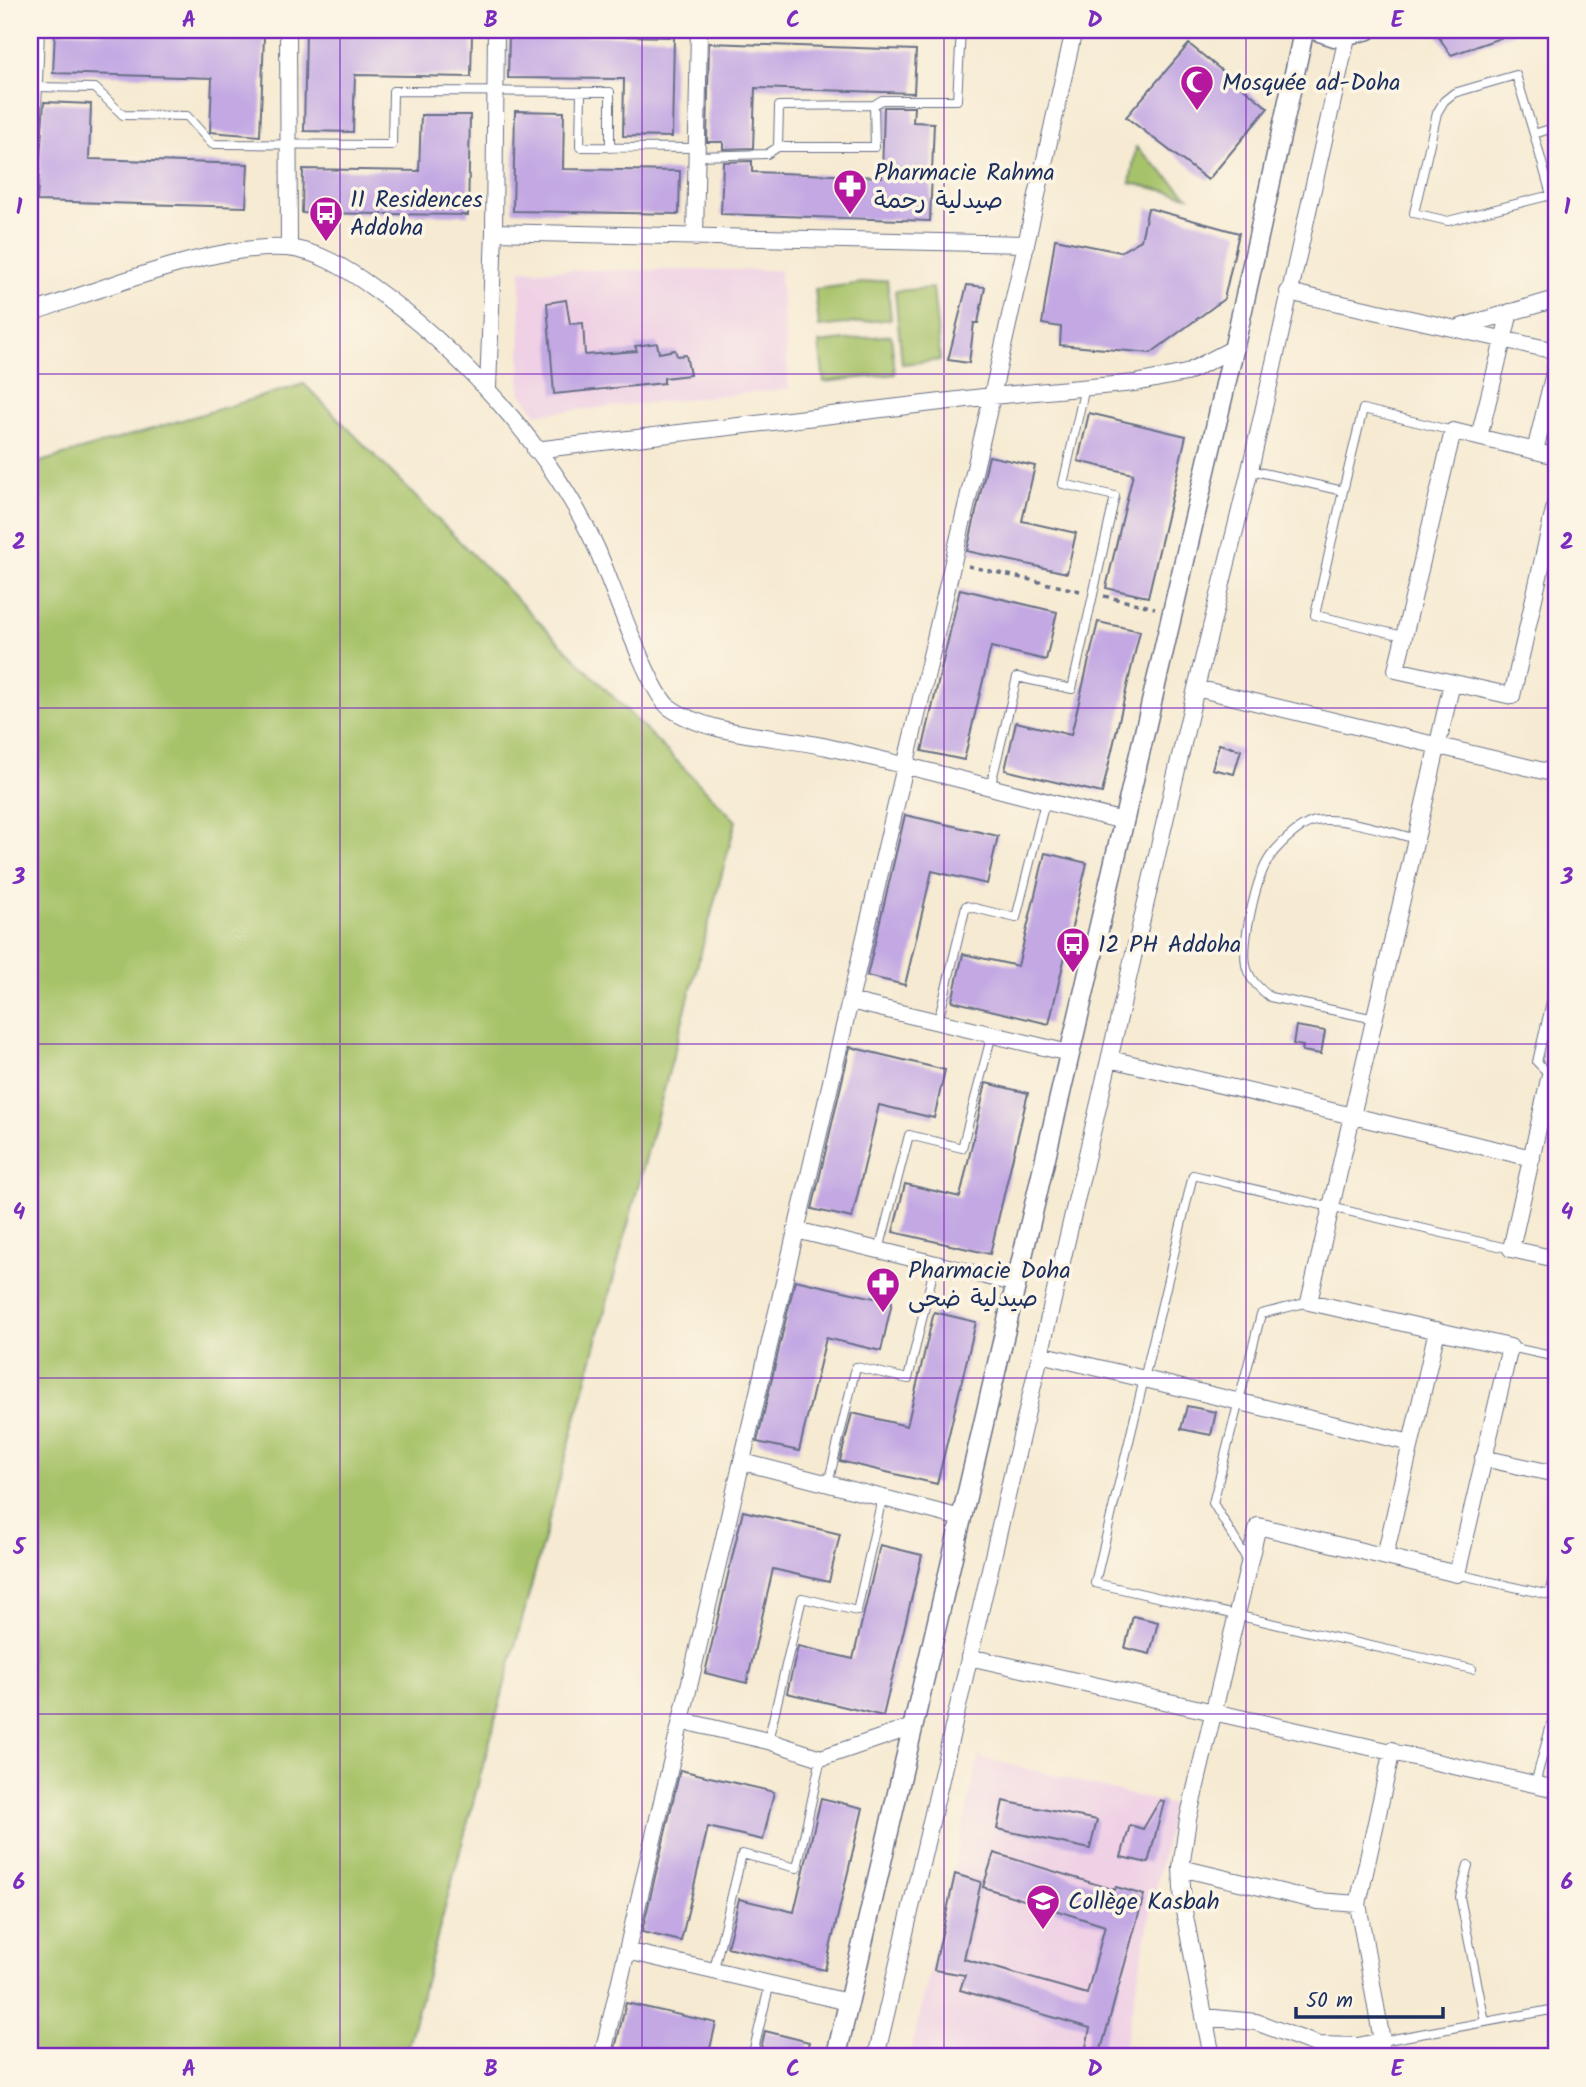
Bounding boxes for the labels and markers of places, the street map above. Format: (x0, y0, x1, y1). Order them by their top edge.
mosque icon: Mosquée ad-Doha (1178, 63, 1216, 112)
place label: Mosquée ad-Doha (1222, 64, 1401, 103)
place label: Pharmacie Rahma صيدلية رحمة (874, 154, 1055, 221)
pharmacy icon: Pharmacie Rahma صيدلية رحمة (831, 167, 869, 216)
place label: 11 Residences Addoha (350, 181, 483, 248)
bus stop icon: 11 Residences Addoha (307, 194, 345, 243)
bus stop icon: 12 PH Addoha (1054, 925, 1092, 974)
place label: 12 PH Addoha (1098, 926, 1241, 965)
place label: Pharmacie Doha صيدلية ضحى (908, 1252, 1071, 1319)
pharmacy icon: Pharmacie Doha صيدلية ضحى (864, 1265, 902, 1314)
school or university icon: Collège Kasbah (1024, 1882, 1062, 1931)
place label: Collège Kasbah (1068, 1883, 1220, 1922)

